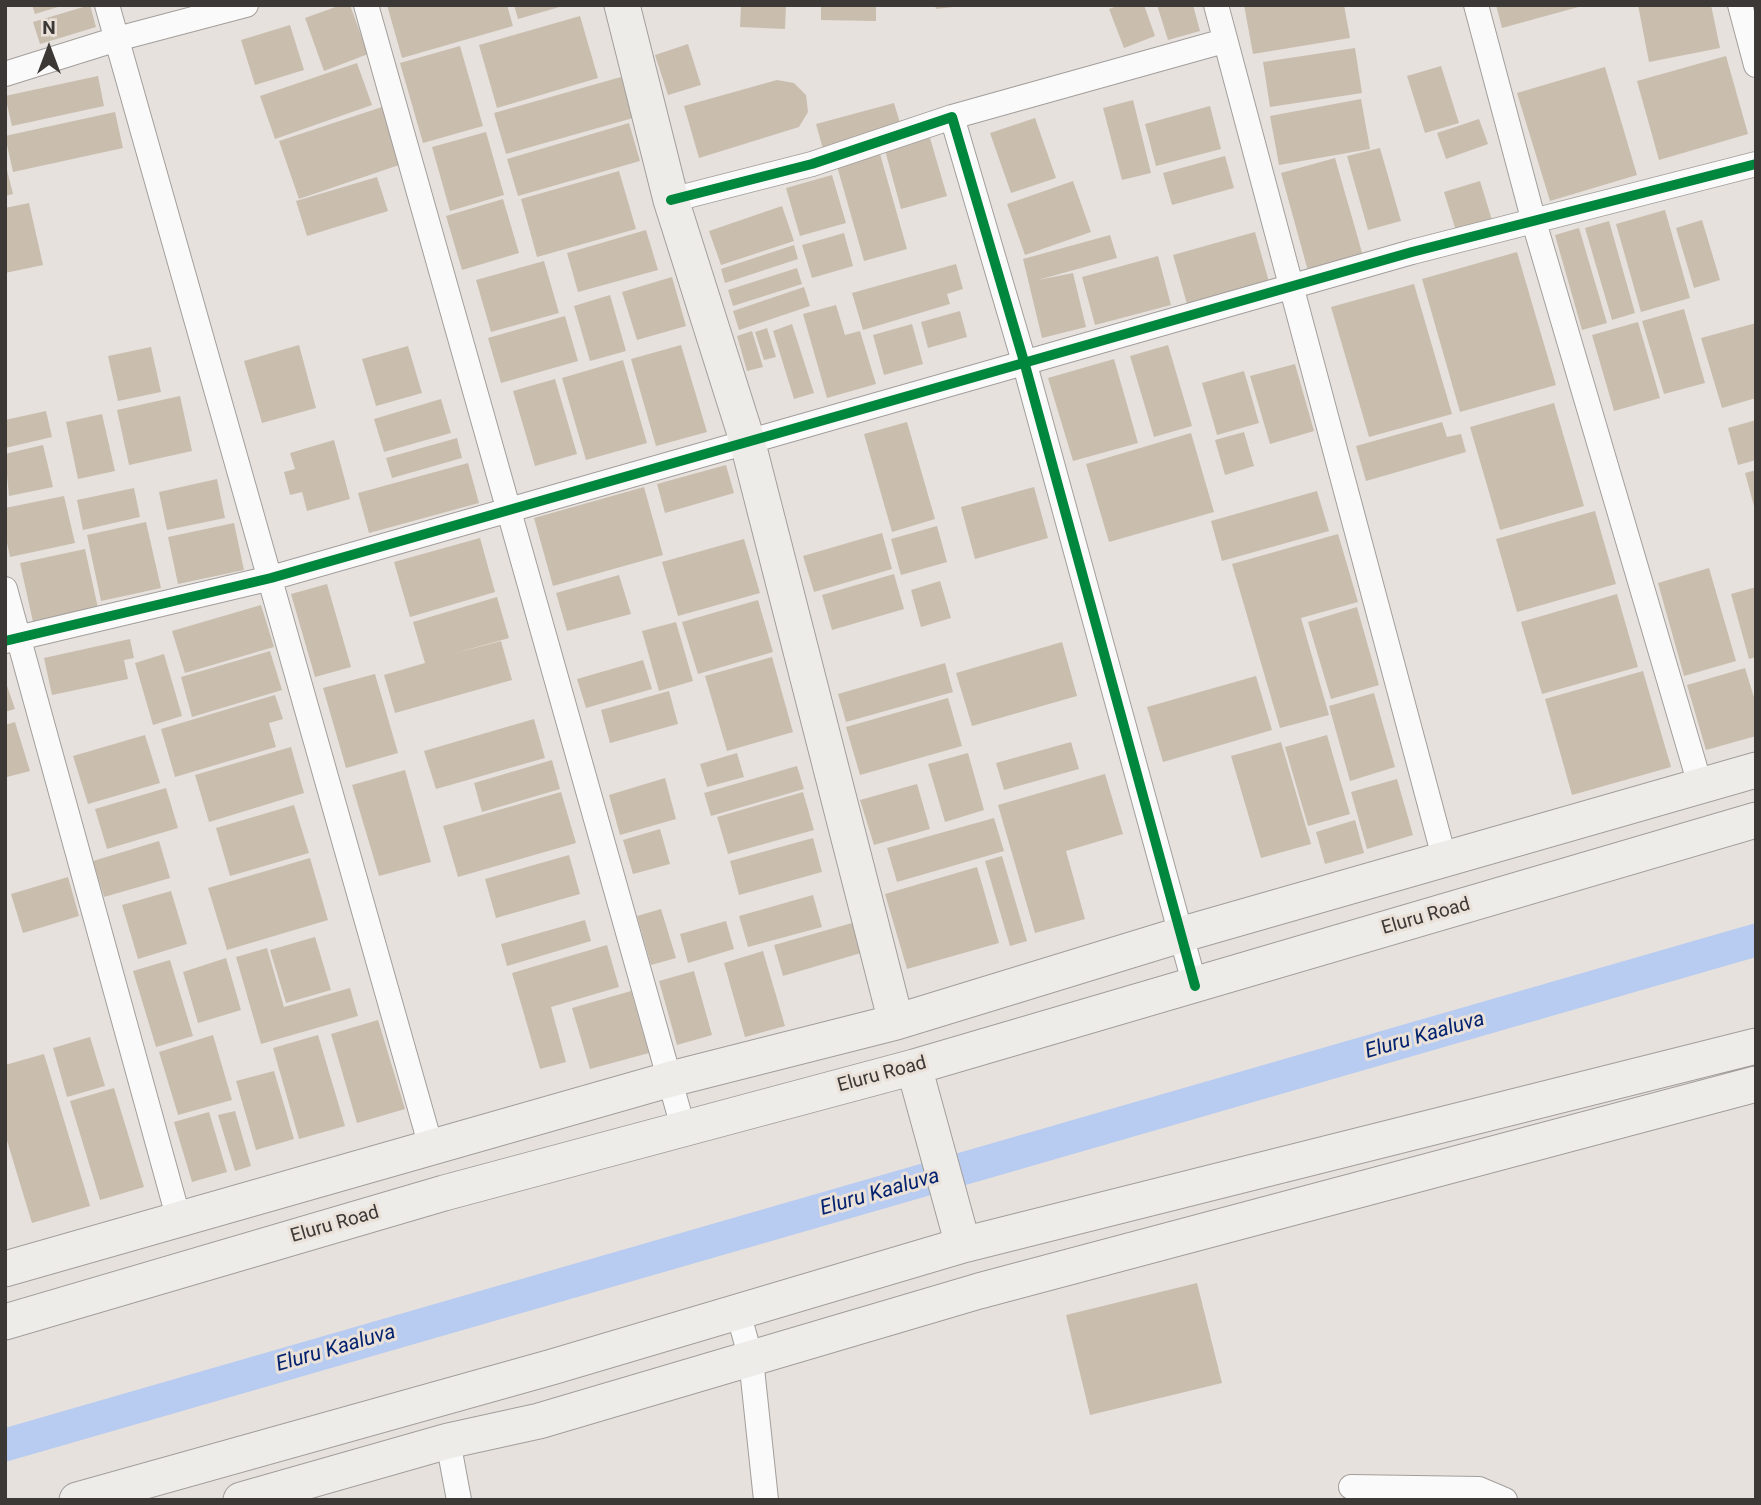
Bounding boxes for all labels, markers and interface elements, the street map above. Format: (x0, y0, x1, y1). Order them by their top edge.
north arrow (14, 14, 84, 84)
text: N (42, 16, 56, 39)
street label: Eluru Road (1379, 893, 1473, 941)
water label: Eluru Kaaluva (1362, 1007, 1488, 1065)
street label: Eluru Road (835, 1052, 929, 1098)
water label: Eluru Kaaluva (817, 1164, 943, 1222)
street label: Eluru Road (288, 1201, 382, 1249)
water label: Eluru Kaaluva (273, 1320, 399, 1378)

